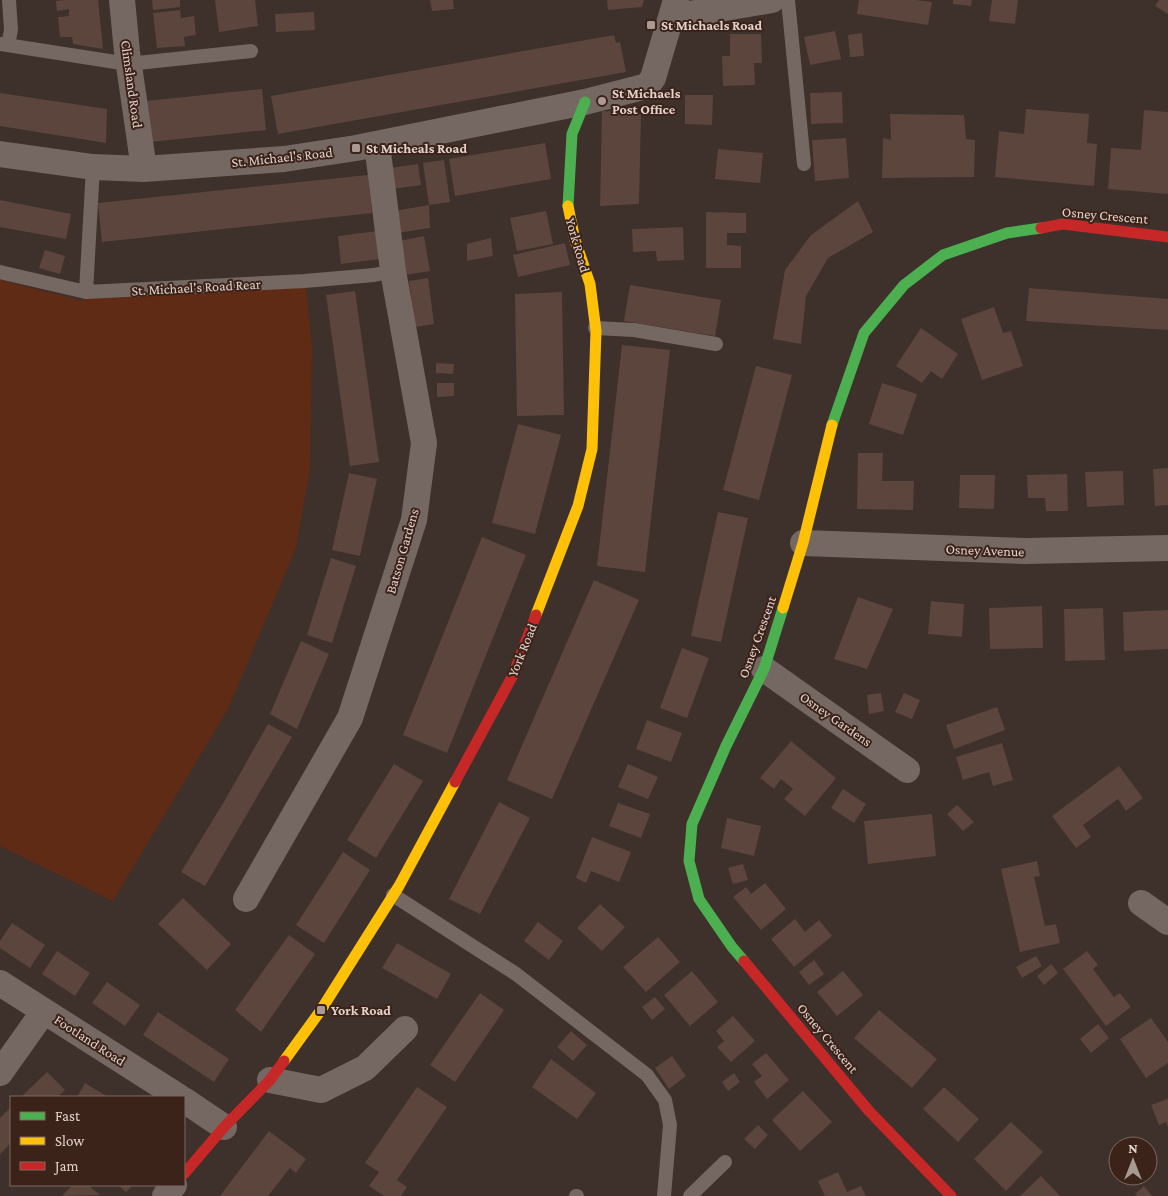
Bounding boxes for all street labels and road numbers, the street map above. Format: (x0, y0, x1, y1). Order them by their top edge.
street label: Climsland Road (118, 39, 146, 130)
street label: St. Michael's Road (231, 144, 334, 170)
street label: Osney Crescent (1061, 203, 1149, 227)
street label: York Road (563, 216, 594, 275)
street label: St. Michael's Road Rear (131, 276, 261, 298)
street label: Batson Gardens (382, 507, 422, 595)
street label: Osney Avenue (945, 541, 1025, 559)
street label: Osney Crescent (735, 593, 779, 680)
street label: York Road (504, 620, 540, 679)
street label: Osney Gardens (797, 688, 875, 750)
street label: Osney Crescent (794, 1000, 862, 1076)
street label: Footland Road (52, 1011, 129, 1069)

